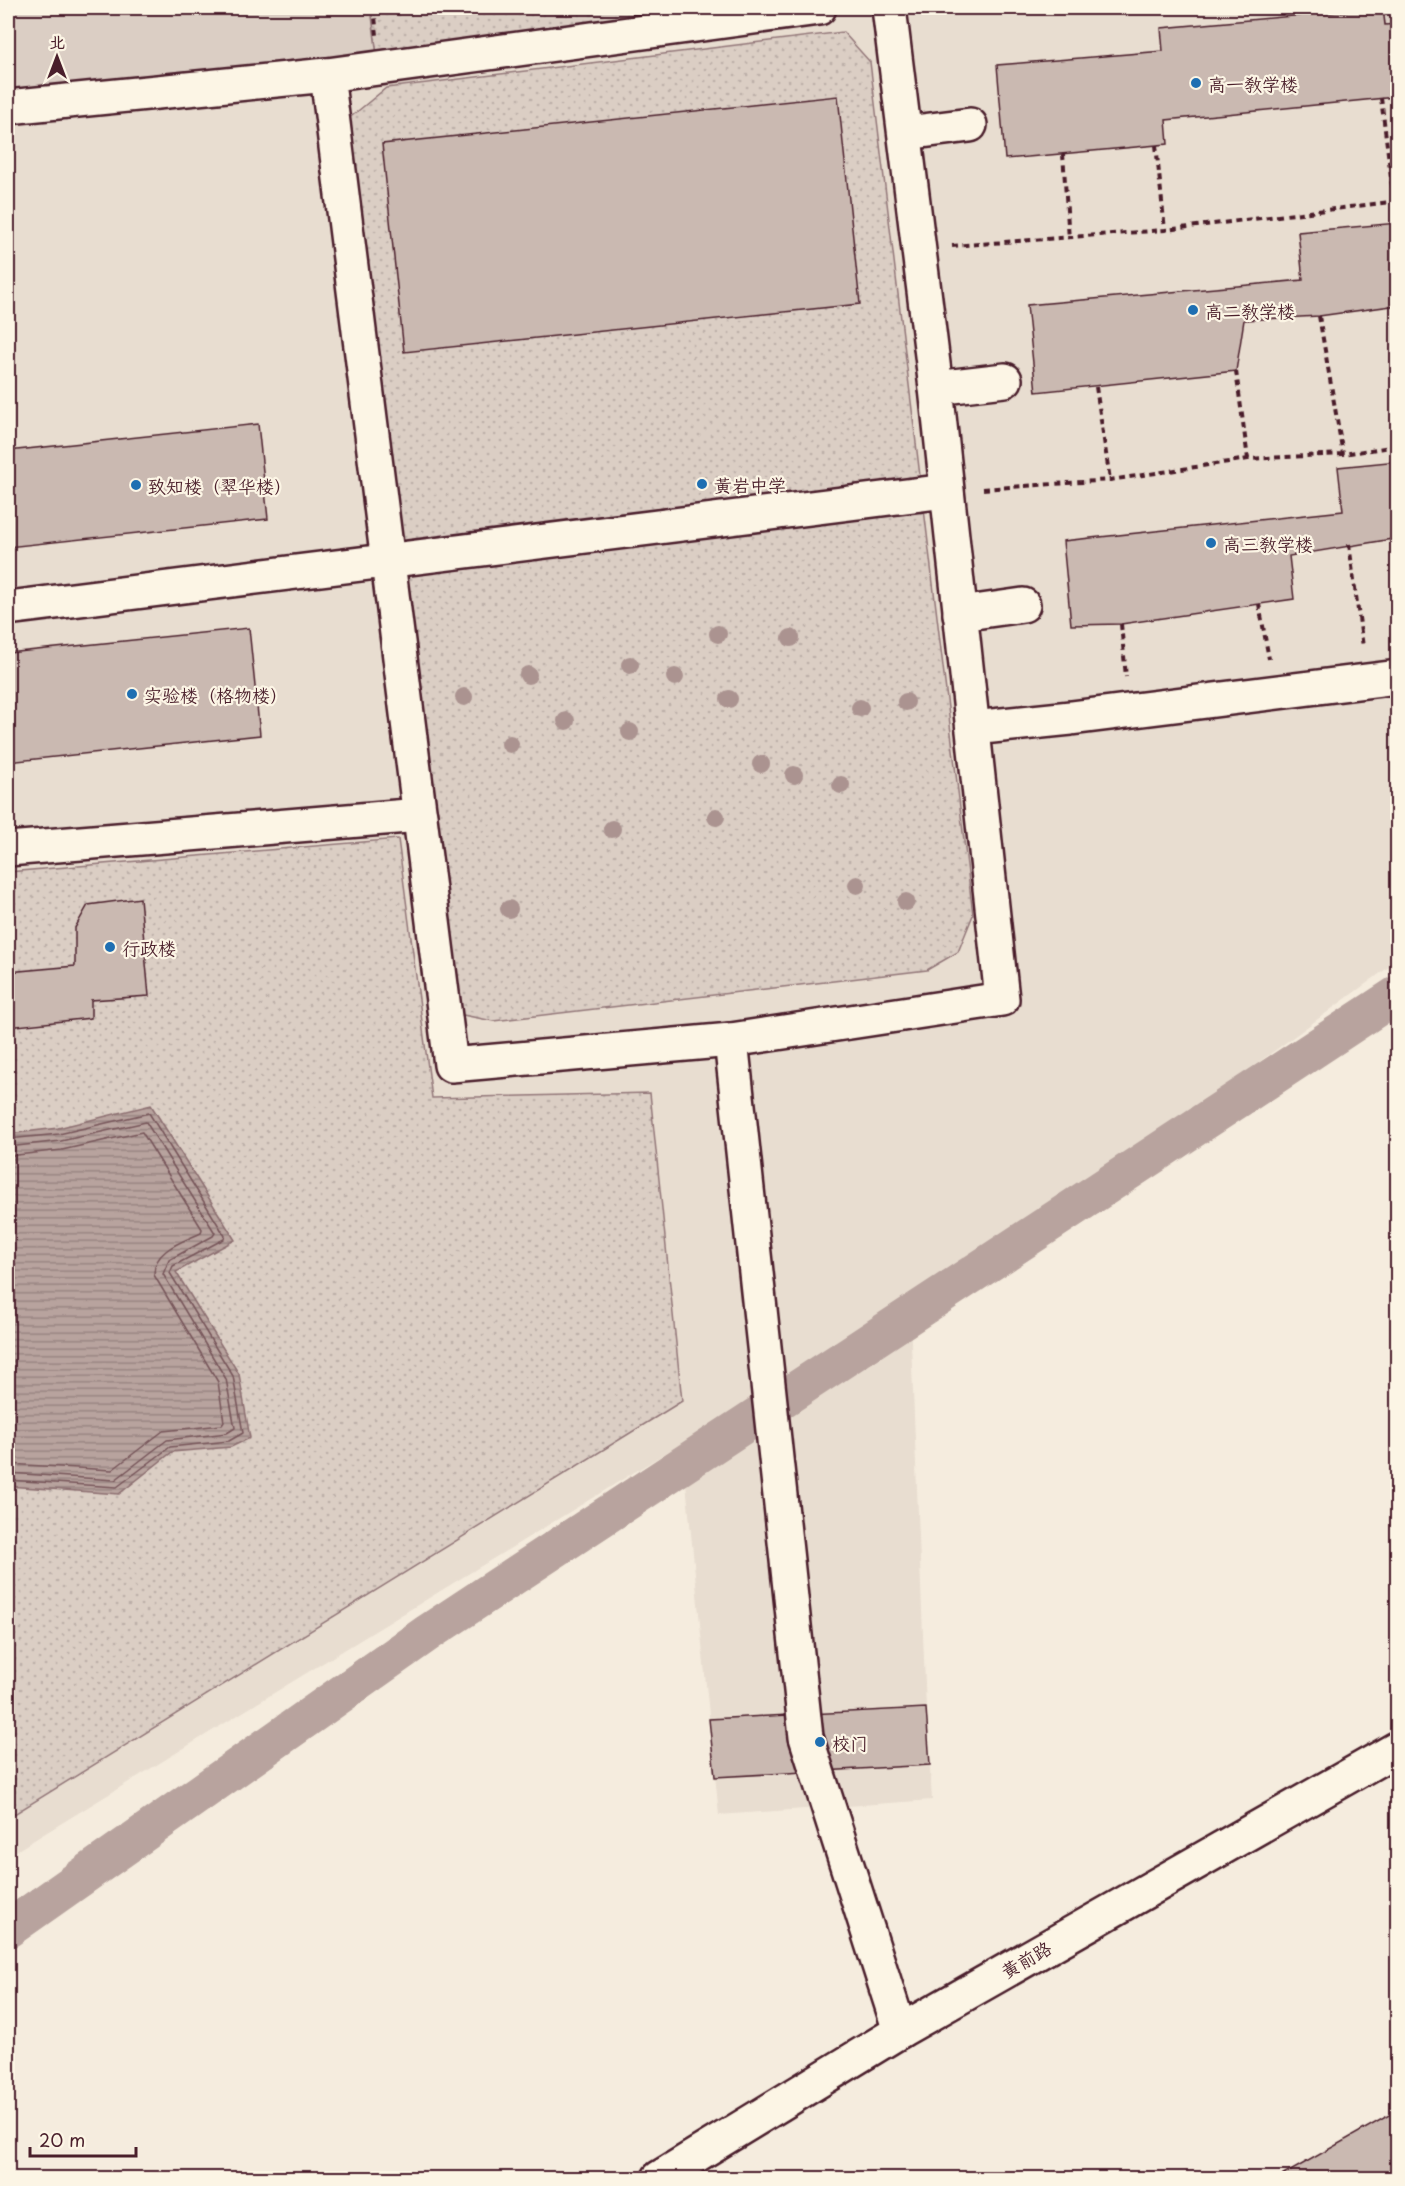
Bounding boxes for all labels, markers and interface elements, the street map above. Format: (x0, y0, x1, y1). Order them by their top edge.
north arrow (27, 27, 87, 87)
text: 北 (49, 29, 65, 53)
place label: 高一教学楼 (1208, 70, 1298, 97)
marker: 高一教学楼 (1189, 76, 1203, 90)
place label: 高二教学楼 (1205, 297, 1295, 324)
marker: 高二教学楼 (1186, 303, 1200, 317)
place label: 黄岩中学 (714, 471, 786, 498)
place label: 致知楼（翠华楼） (148, 472, 292, 499)
marker: 黄岩中学 (695, 477, 709, 491)
marker: 致知楼（翠华楼） (129, 478, 143, 492)
place label: 高三教学楼 (1223, 530, 1313, 557)
marker: 高三教学楼 (1204, 536, 1218, 550)
place label: 实验楼（格物楼） (144, 681, 288, 708)
marker: 实验楼（格物楼） (125, 687, 139, 701)
place label: 行政楼 (122, 934, 176, 961)
marker: 行政楼 (103, 940, 117, 954)
place label: 校门 (832, 1729, 868, 1756)
marker: 校门 (813, 1735, 827, 1749)
street label: 黄前路 (996, 1934, 1056, 1984)
scale bar (30, 2120, 136, 2158)
text: 20 m (39, 2126, 85, 2153)

